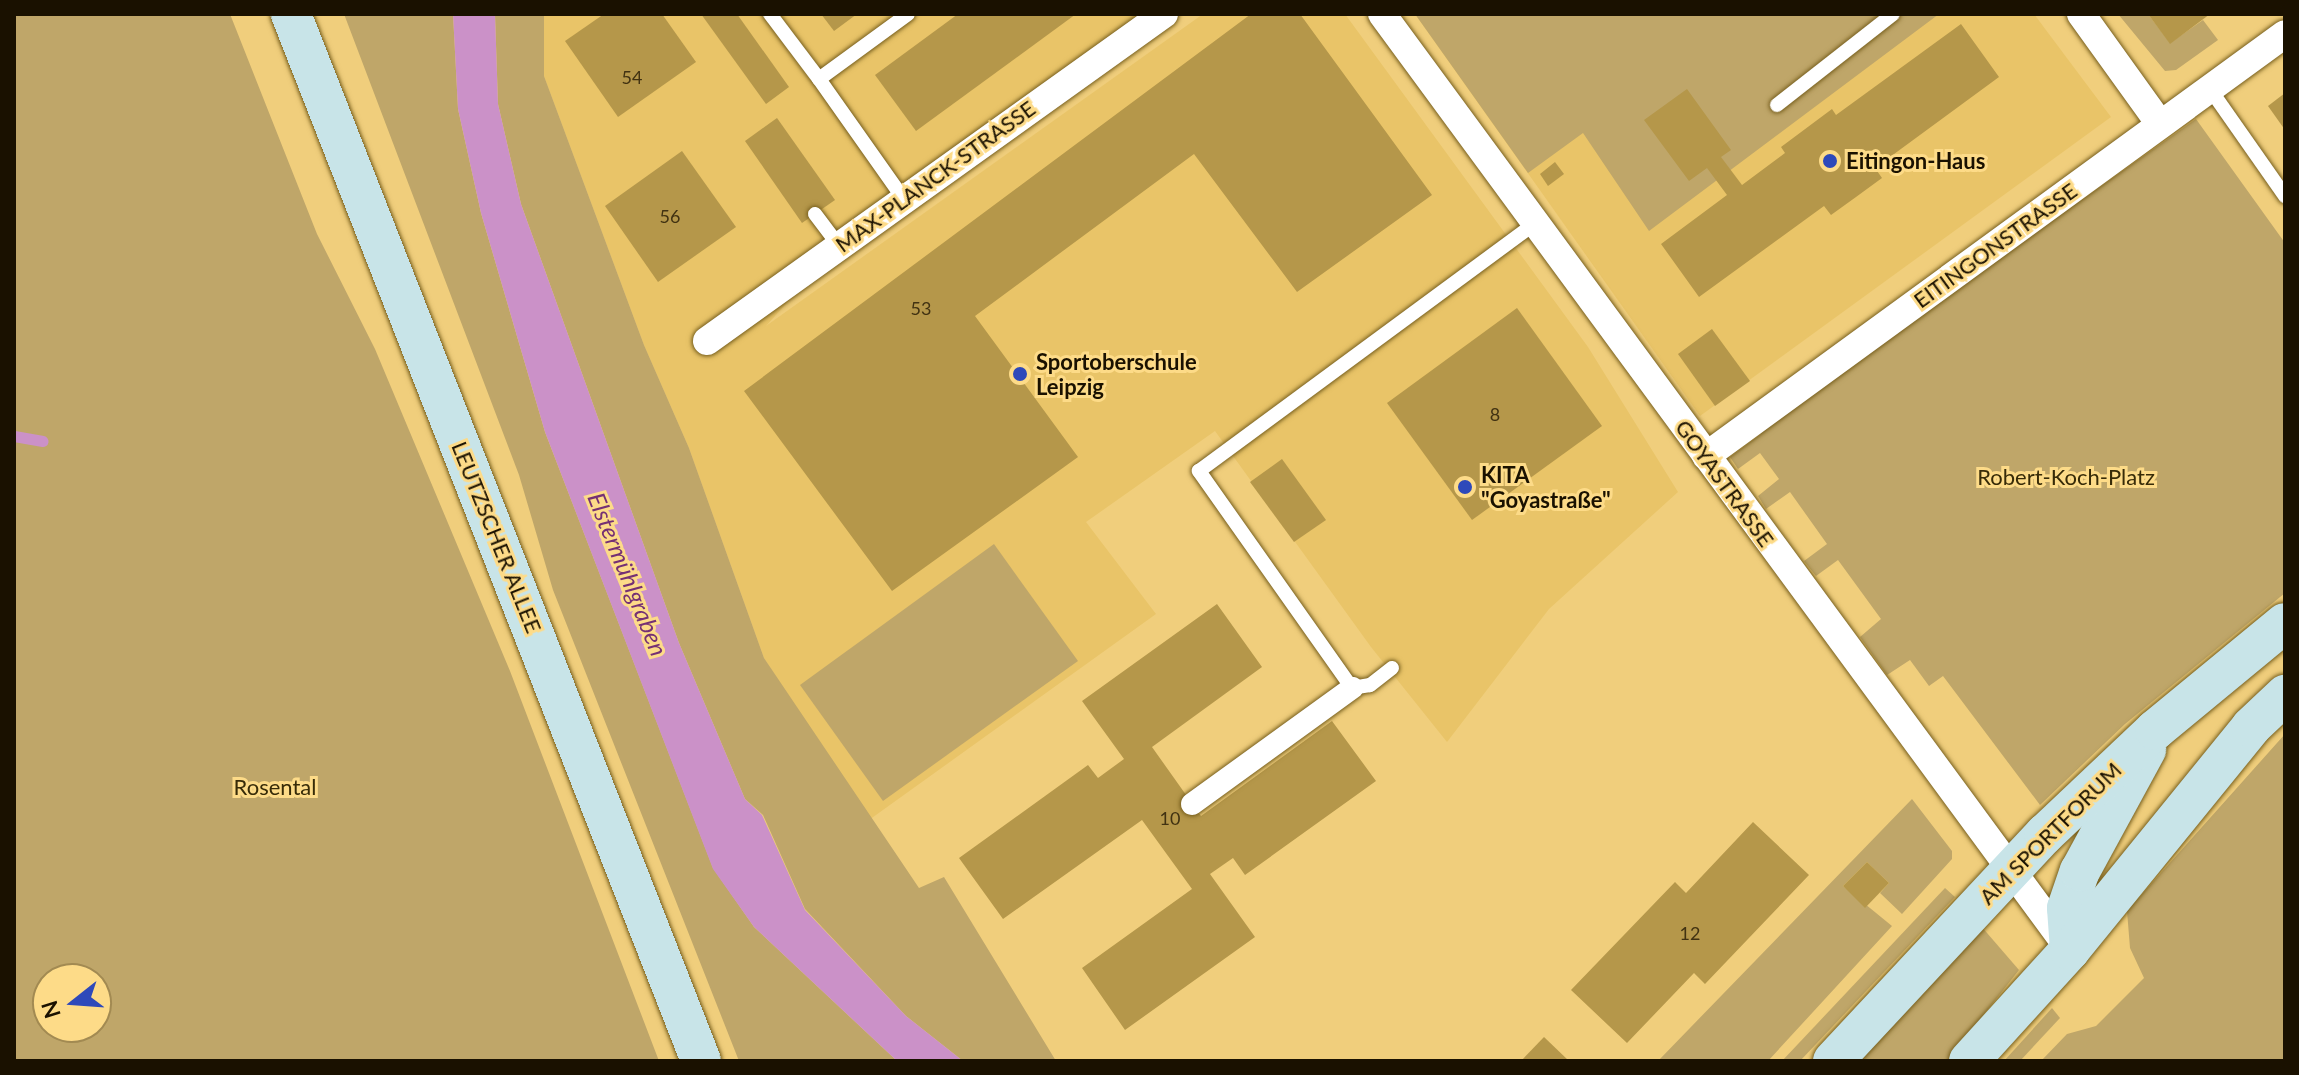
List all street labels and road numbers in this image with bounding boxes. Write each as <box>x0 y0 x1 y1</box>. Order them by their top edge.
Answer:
street label: MAX-PLANCK-STRASSE <box>830 95 1040 257</box>
street label: EITINGONSTRASSE <box>1908 177 2082 313</box>
street label: GOYASTRASSE <box>1670 415 1780 551</box>
street label: LEUTZSCHER ALLEE <box>446 437 548 637</box>
street label: AM SPORTFORUM <box>1973 756 2127 910</box>

